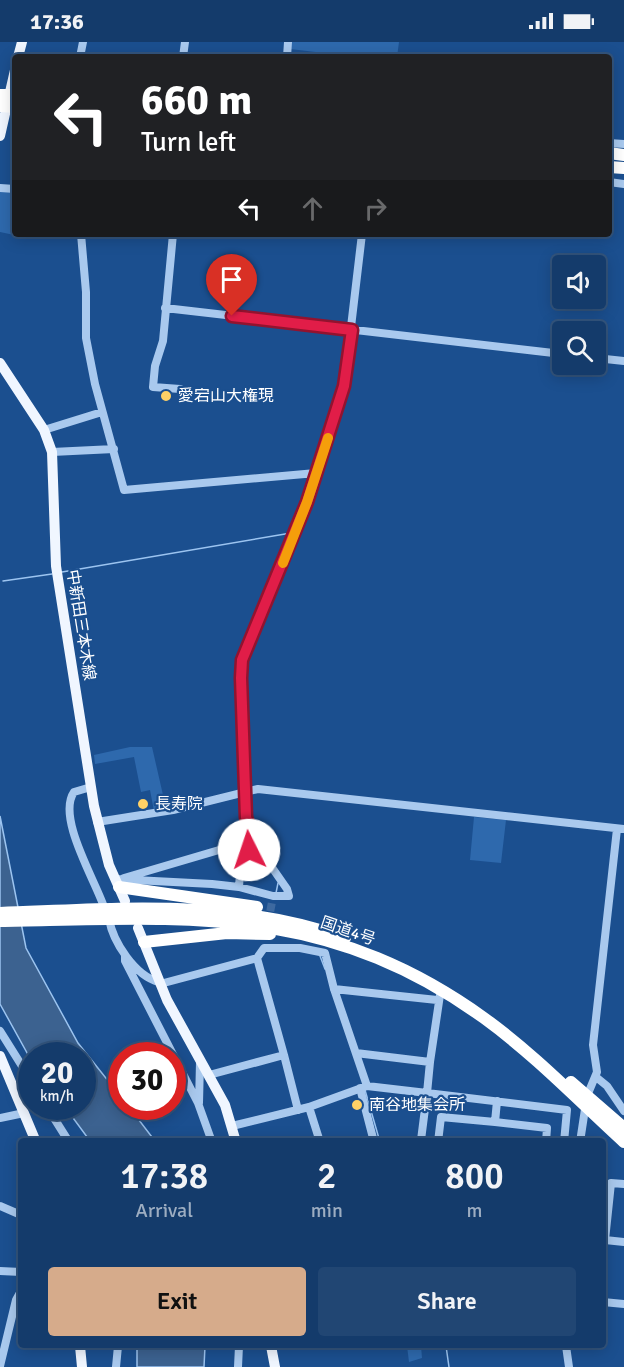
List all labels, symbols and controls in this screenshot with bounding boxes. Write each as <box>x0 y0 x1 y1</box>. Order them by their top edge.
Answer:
text: 17:36 <box>30 8 84 35</box>
text: 660 m <box>141 75 252 126</box>
icon: left <box>42 78 120 156</box>
text: Turn left <box>141 126 236 159</box>
icon: left <box>233 192 266 225</box>
icon: ahead <box>296 192 329 225</box>
icon: right <box>359 192 392 225</box>
pin <box>206 254 257 316</box>
map controls <box>552 255 606 375</box>
button: sound <box>552 255 606 309</box>
icon: arrive <box>215 263 248 296</box>
button: search <box>552 321 606 375</box>
place label: 愛宕山大権現 <box>178 386 274 406</box>
marker: 愛宕山大権現 <box>159 389 173 403</box>
street label: 中新田三本木線 <box>62 568 100 682</box>
place label: 長寿院 <box>155 794 203 814</box>
marker: 長寿院 <box>136 797 150 811</box>
position arrow <box>217 818 281 882</box>
street label: 国道4号 <box>318 912 378 950</box>
speed limit sign: 30 <box>108 1042 186 1120</box>
text: 20 <box>41 1055 73 1092</box>
text: km/h <box>40 1087 74 1105</box>
place label: 南谷地集会所 <box>369 1095 465 1115</box>
marker: 南谷地集会所 <box>350 1098 364 1112</box>
text: 17:38 <box>120 1154 208 1199</box>
text: 2 <box>317 1154 337 1199</box>
text: 800 <box>445 1154 504 1199</box>
text: Arrival <box>136 1198 193 1223</box>
text: min <box>311 1198 343 1223</box>
text: m <box>466 1198 482 1223</box>
button: Exit <box>48 1267 306 1336</box>
button: Share <box>318 1267 576 1336</box>

